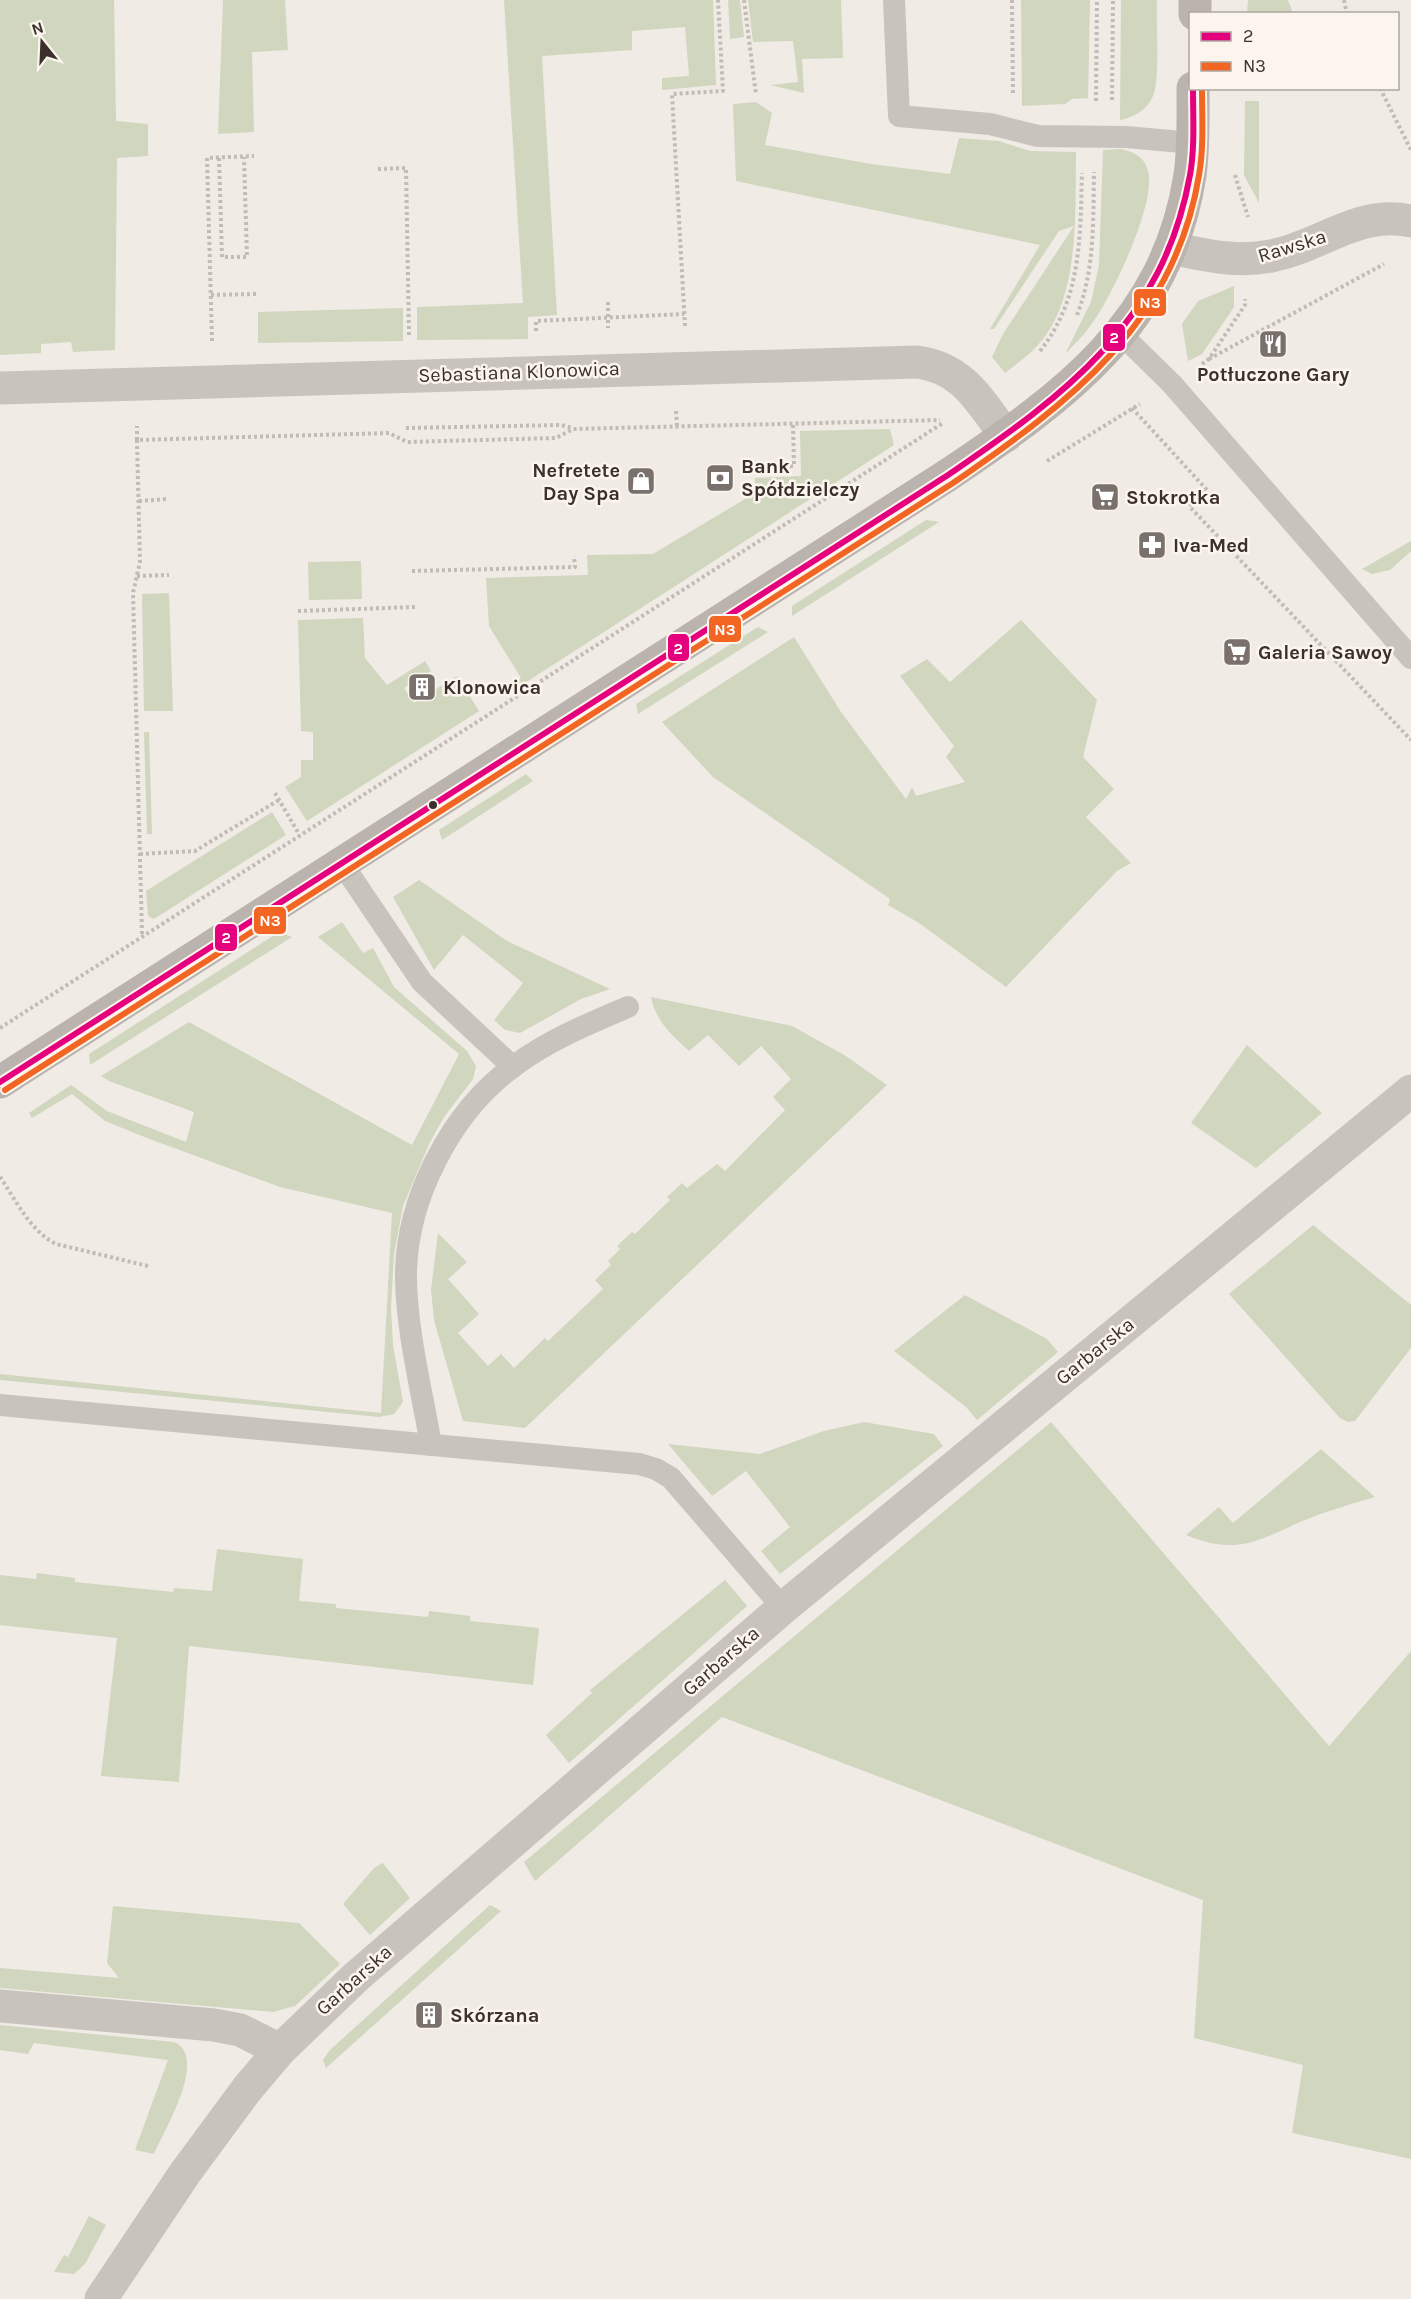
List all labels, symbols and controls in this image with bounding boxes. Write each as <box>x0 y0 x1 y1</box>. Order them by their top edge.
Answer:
north arrow <box>12 12 72 72</box>
legend <box>1189 12 1399 90</box>
text: N <box>29 17 46 39</box>
text: 2 <box>1243 25 1253 47</box>
text: N3 <box>1243 55 1266 77</box>
street label: Rawska <box>1255 225 1329 267</box>
line badge: N3 <box>1133 288 1167 317</box>
text: N3 <box>1139 293 1161 312</box>
line badge: 2 <box>1102 323 1126 352</box>
text: 2 <box>1109 328 1119 347</box>
restaurant icon: Potłuczone Gary <box>1257 328 1289 360</box>
street label: Sebastiana Klonowica <box>418 357 620 387</box>
place label: Potłuczone Gary <box>1197 363 1349 386</box>
place label: Bank Spółdzielczy <box>741 455 859 501</box>
place label: Nefretete Day Spa <box>532 459 620 505</box>
bank icon: Bank Spółdzielczy <box>704 462 736 494</box>
shop icon: Nefretete Day Spa <box>625 465 657 497</box>
supermarket icon: Stokrotka <box>1089 481 1121 513</box>
place label: Stokrotka <box>1126 486 1220 509</box>
pharmacy icon: Iva-Med <box>1136 529 1168 561</box>
place label: Iva-Med <box>1173 534 1249 557</box>
line badge: N3 <box>708 615 742 643</box>
text: N3 <box>714 620 736 639</box>
line badge: 2 <box>667 633 690 662</box>
supermarket icon: Galeria Sawoy <box>1221 636 1253 668</box>
text: 2 <box>673 639 683 658</box>
place label: Galeria Sawoy <box>1258 641 1392 664</box>
building icon: Klonowica <box>406 671 438 703</box>
place label: Klonowica <box>443 676 541 699</box>
unlabelled marker <box>427 799 439 811</box>
line badge: N3 <box>253 906 287 935</box>
text: N3 <box>259 911 281 930</box>
line badge: 2 <box>214 923 238 952</box>
text: 2 <box>221 928 231 947</box>
street label: Garbarska <box>1051 1312 1139 1390</box>
street label: Garbarska <box>678 1621 764 1701</box>
street label: Garbarska <box>311 1940 397 2020</box>
building icon: Skórzana <box>413 1999 445 2031</box>
place label: Skórzana <box>450 2004 540 2027</box>

